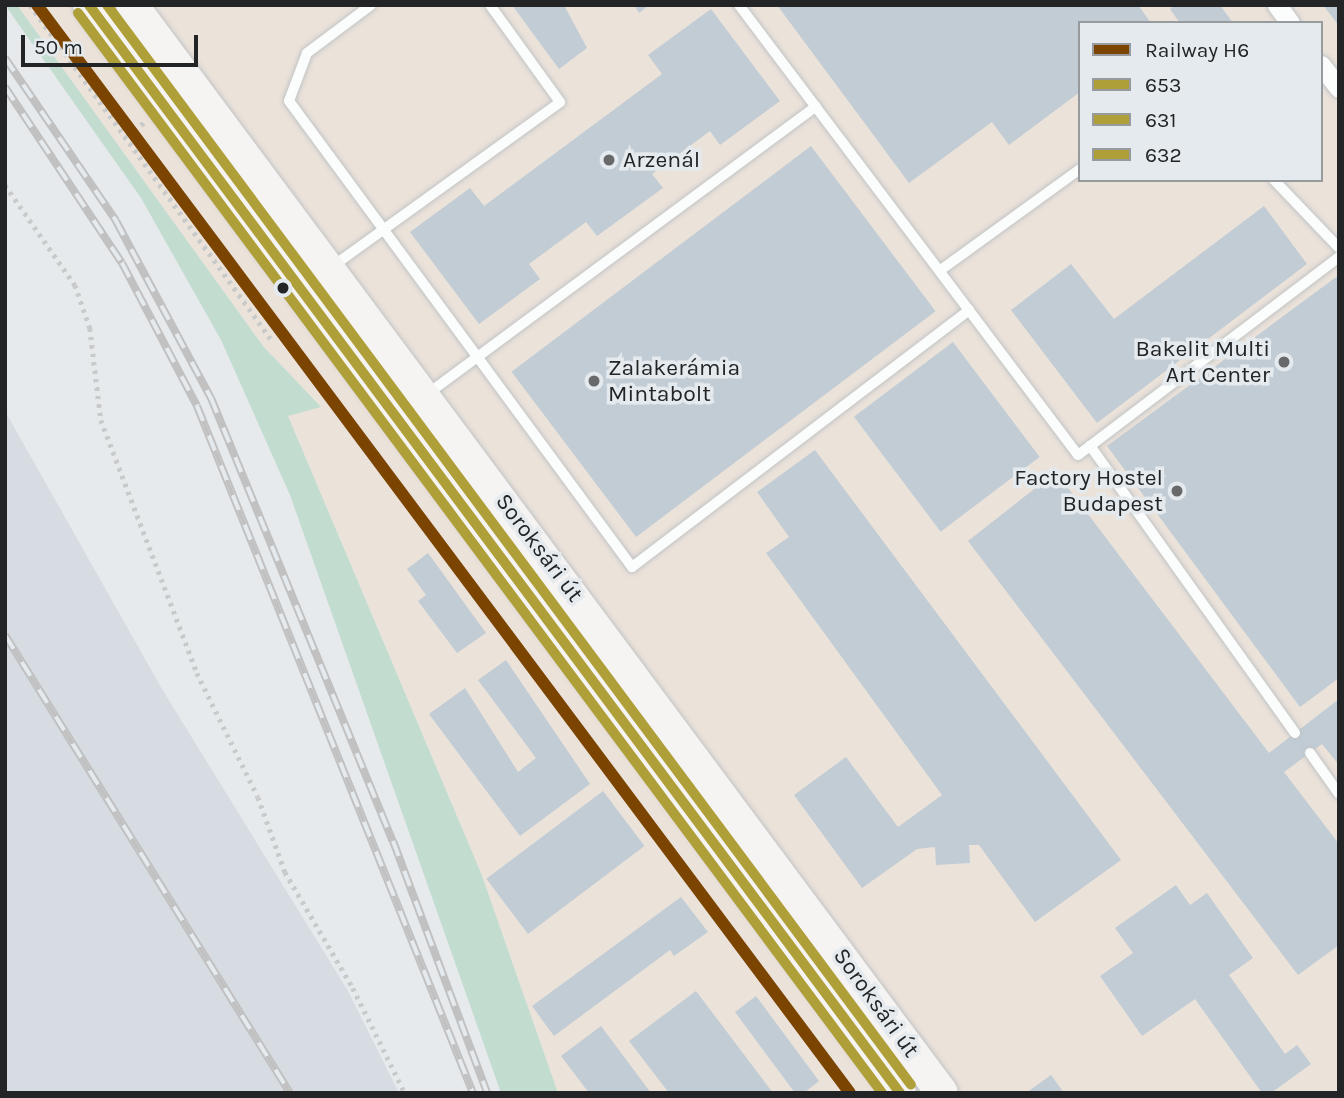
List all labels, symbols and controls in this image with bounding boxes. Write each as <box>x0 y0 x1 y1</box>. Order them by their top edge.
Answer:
scale bar <box>24 21 201 65</box>
legend <box>1078 21 1323 182</box>
text: 50 m <box>34 35 83 59</box>
text: Railway H6 <box>1145 38 1249 62</box>
text: 653 <box>1145 73 1181 97</box>
text: 631 <box>1145 108 1176 132</box>
text: 632 <box>1145 143 1182 167</box>
place label: Arzenál <box>623 146 700 174</box>
marker: Arzenál <box>601 152 617 168</box>
unlabelled marker <box>276 281 290 295</box>
place label: Bakelit Multi Art Center <box>1136 335 1270 389</box>
place label: Zalakerámia Mintabolt <box>608 354 740 408</box>
marker: Bakelit Multi Art Center <box>1276 354 1292 370</box>
marker: Zalakerámia Mintabolt <box>586 373 602 389</box>
place label: Factory Hostel Budapest <box>1014 464 1163 518</box>
marker: Factory Hostel Budapest <box>1169 483 1185 499</box>
street label: Soroksári út <box>489 488 589 608</box>
street label: Soroksári út <box>827 943 925 1063</box>

